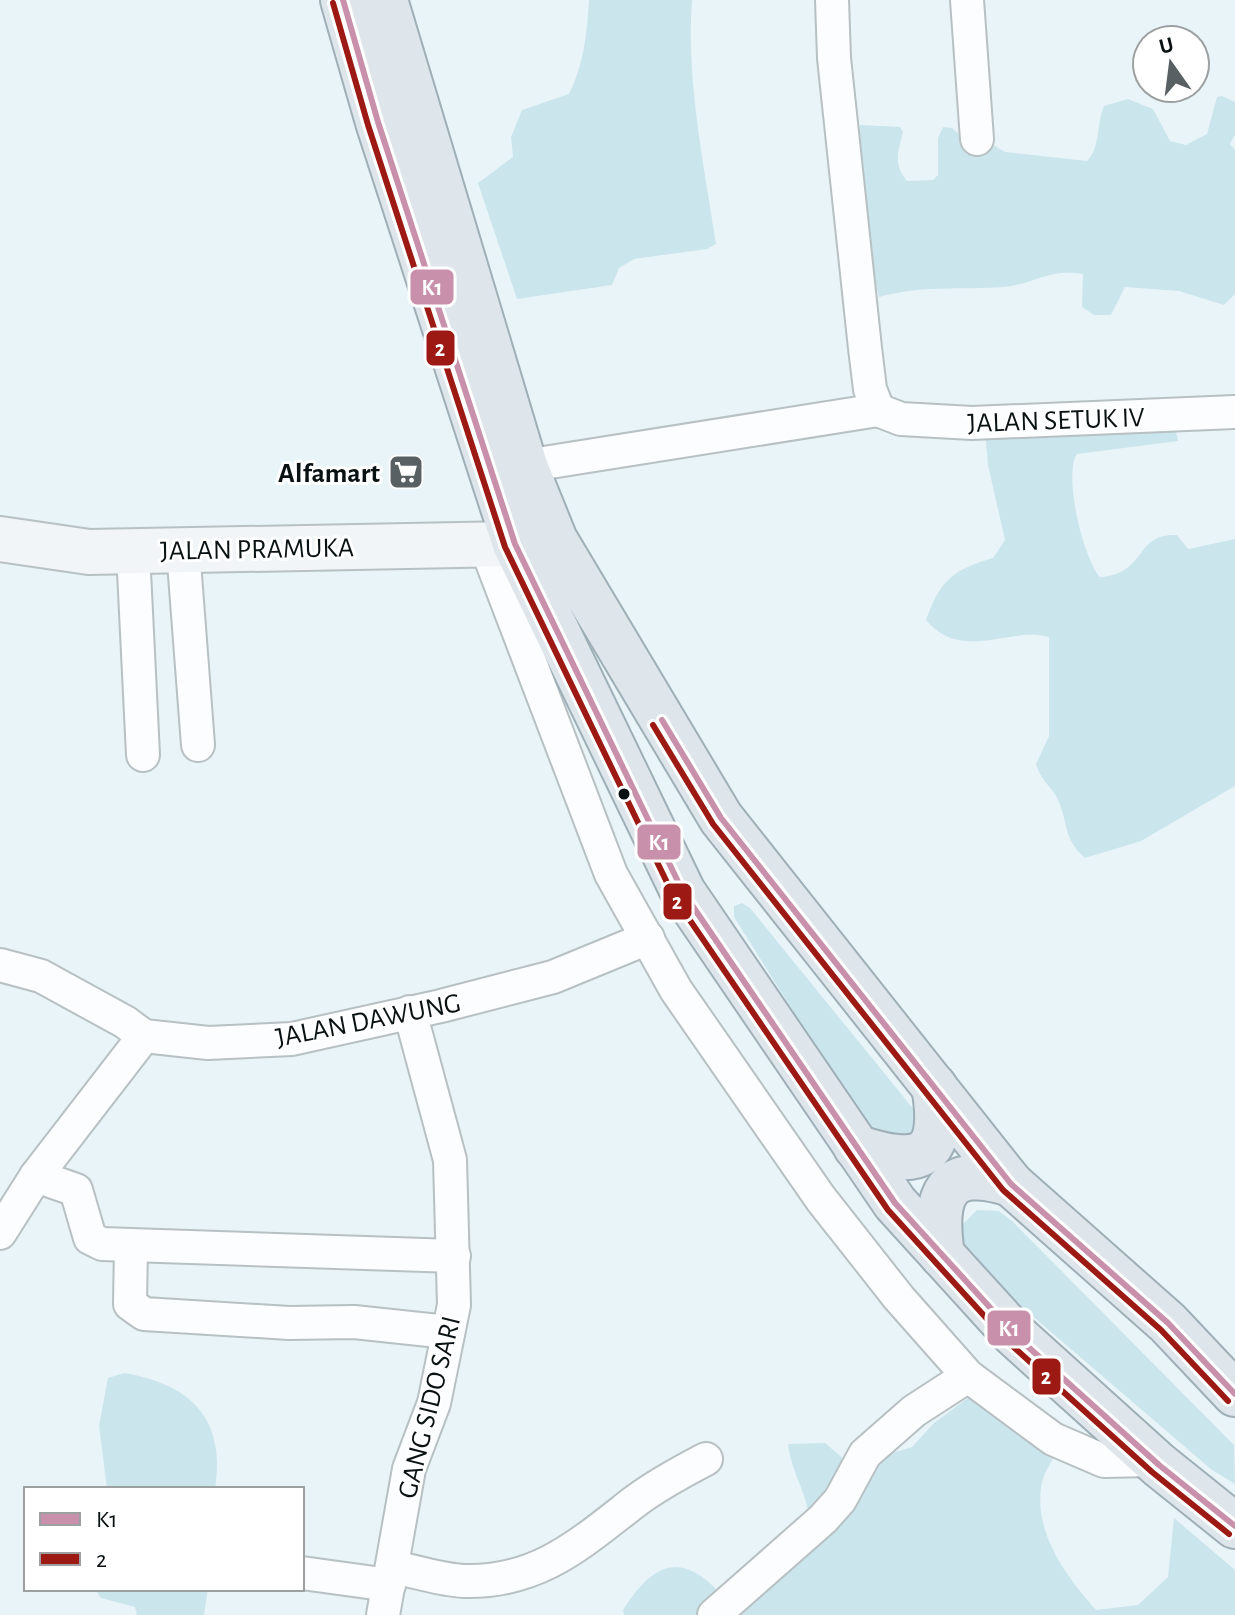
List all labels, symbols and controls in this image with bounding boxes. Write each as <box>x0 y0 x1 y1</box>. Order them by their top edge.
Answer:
north arrow <box>1131 24 1211 104</box>
text: U <box>1157 33 1176 58</box>
line badge: K1 <box>409 268 455 306</box>
text: K1 <box>422 277 442 299</box>
line badge: 2 <box>425 329 456 367</box>
text: 2 <box>435 338 445 360</box>
street label: JALAN SETUK IV <box>967 404 1145 438</box>
supermarket icon: Alfamart <box>387 453 425 491</box>
place label: Alfamart <box>278 460 381 488</box>
street label: JALAN PRAMUKA <box>160 534 354 566</box>
unlabelled marker <box>616 786 632 802</box>
line badge: K1 <box>636 823 682 861</box>
text: K1 <box>649 832 669 854</box>
line badge: 2 <box>662 882 693 921</box>
text: 2 <box>672 891 682 913</box>
street label: JALAN DAWUNG <box>274 989 463 1053</box>
line badge: K1 <box>986 1309 1032 1347</box>
street label: GANG SIDO SARI <box>394 1314 466 1501</box>
text: K1 <box>999 1318 1019 1340</box>
line badge: 2 <box>1031 1357 1062 1396</box>
text: 2 <box>1041 1366 1051 1388</box>
legend <box>24 1487 304 1591</box>
text: K1 <box>96 1508 117 1532</box>
text: 2 <box>96 1548 107 1572</box>

